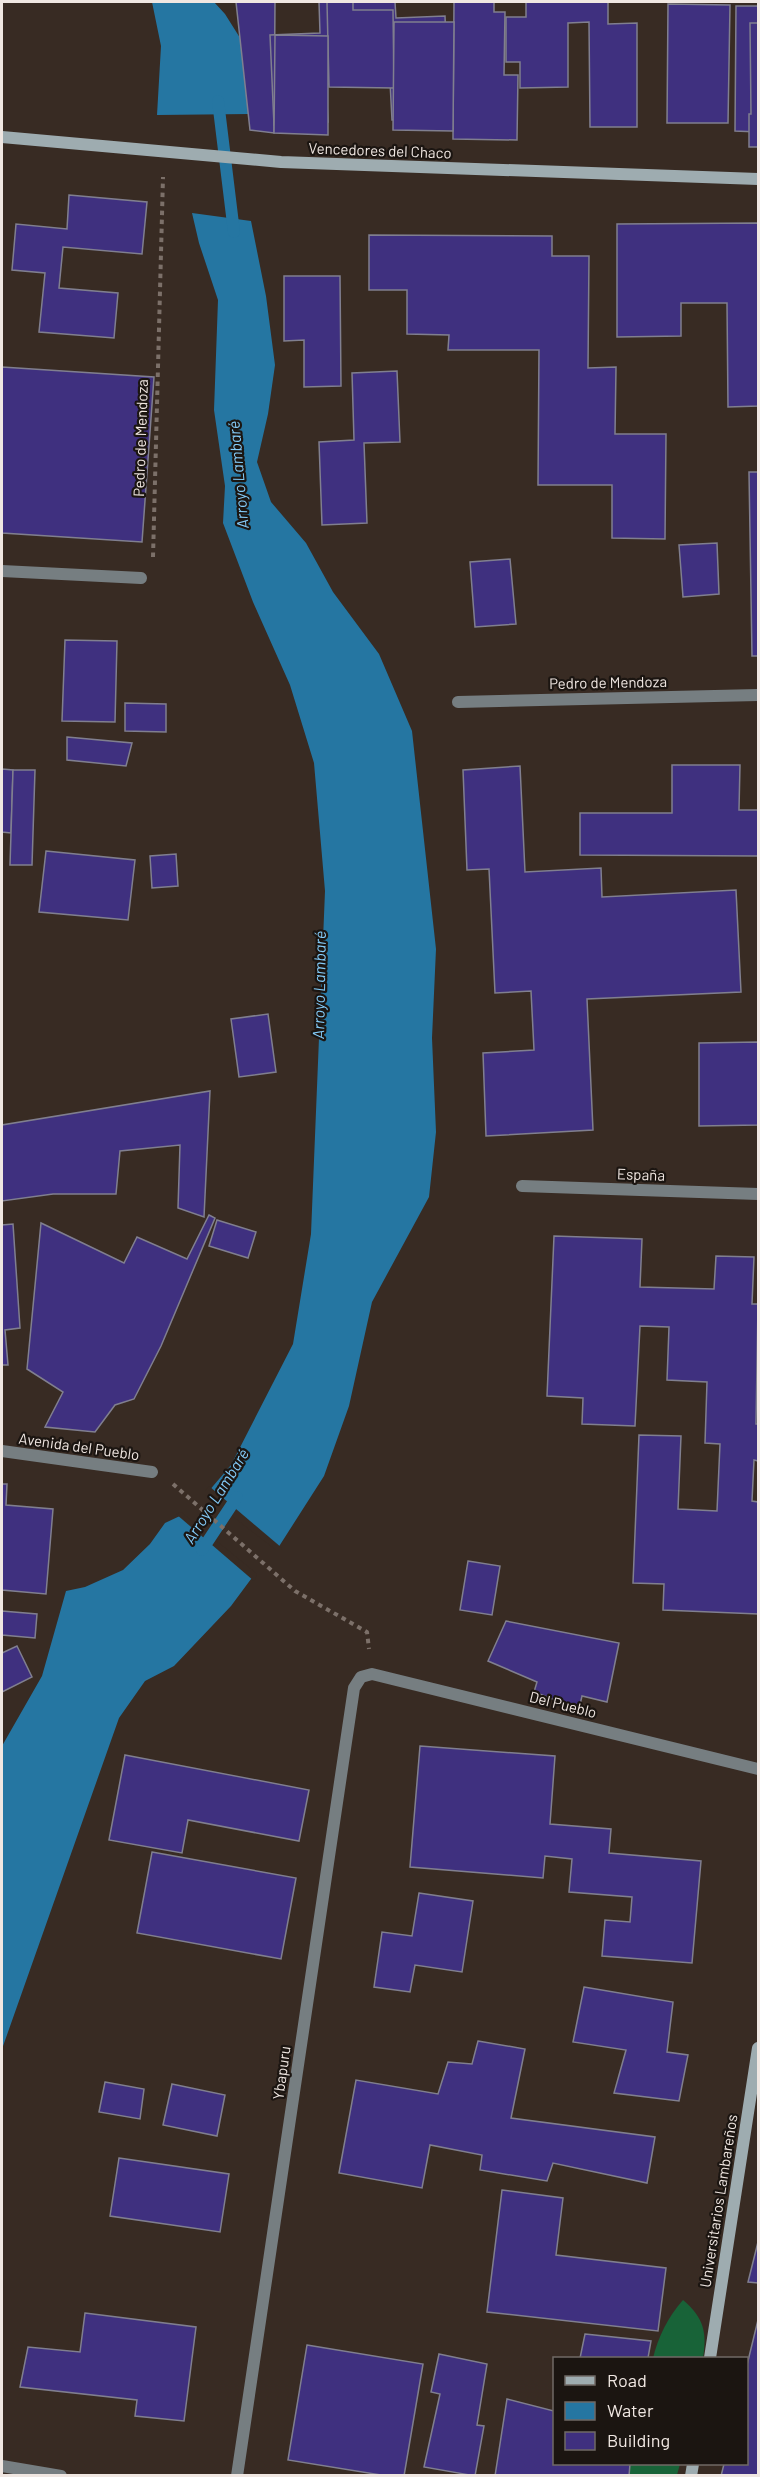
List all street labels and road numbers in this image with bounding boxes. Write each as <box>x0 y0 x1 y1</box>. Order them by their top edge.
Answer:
street label: Vencedores del Chaco <box>308 139 452 161</box>
street label: Pedro de Mendoza <box>129 379 151 497</box>
street label: Pedro de Mendoza <box>549 672 667 692</box>
street label: España <box>617 1164 665 1184</box>
street label: Avenida del Pueblo <box>18 1429 141 1463</box>
street label: Del Pueblo <box>528 1687 599 1721</box>
street label: Ybapuru <box>268 2045 294 2101</box>
street label: Universitarios Lambareños <box>695 2113 741 2289</box>

